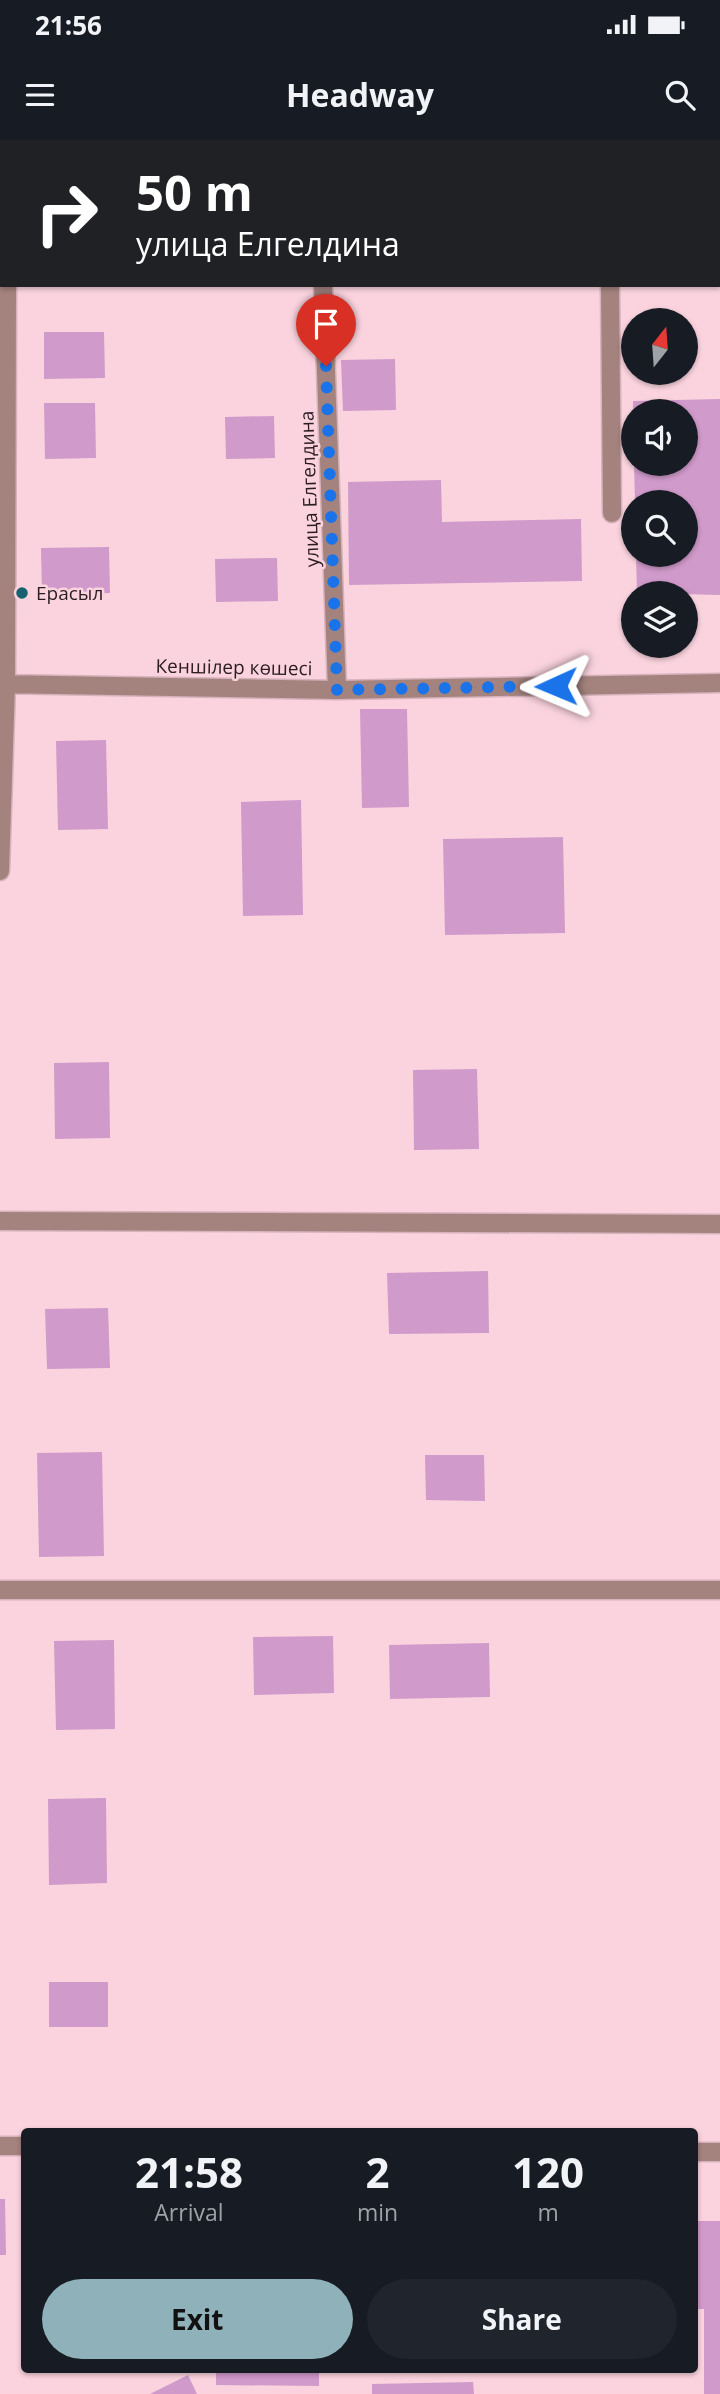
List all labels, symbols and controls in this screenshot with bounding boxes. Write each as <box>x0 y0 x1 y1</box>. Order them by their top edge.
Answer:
text: 21:56 <box>35 7 102 43</box>
text: Headway <box>286 73 434 116</box>
icon: menu <box>21 76 59 114</box>
icon: search <box>661 76 699 114</box>
text: 50 m <box>136 159 253 225</box>
icon: right <box>21 168 112 259</box>
text: улица Елгелдина <box>136 222 400 265</box>
pin <box>296 294 356 366</box>
icon: arrive <box>307 305 345 343</box>
north arrow <box>621 308 698 385</box>
map controls <box>621 308 698 658</box>
button: sound <box>621 399 698 476</box>
street label: улица Елгелдина <box>293 410 325 568</box>
button: search <box>621 490 698 567</box>
place label: Ерасыл <box>36 580 103 606</box>
button: layers <box>621 581 698 658</box>
marker: Ерасыл <box>14 585 30 601</box>
position arrow <box>519 649 593 723</box>
street label: Кеншілер көшесі <box>155 653 313 681</box>
text: 21:58 <box>135 2143 243 2200</box>
text: 2 <box>365 2143 390 2200</box>
text: 120 <box>512 2143 584 2200</box>
text: Arrival <box>154 2196 224 2228</box>
text: min <box>357 2196 398 2228</box>
text: m <box>537 2196 559 2228</box>
button: Exit <box>42 2279 353 2359</box>
button: Share <box>367 2279 677 2359</box>

